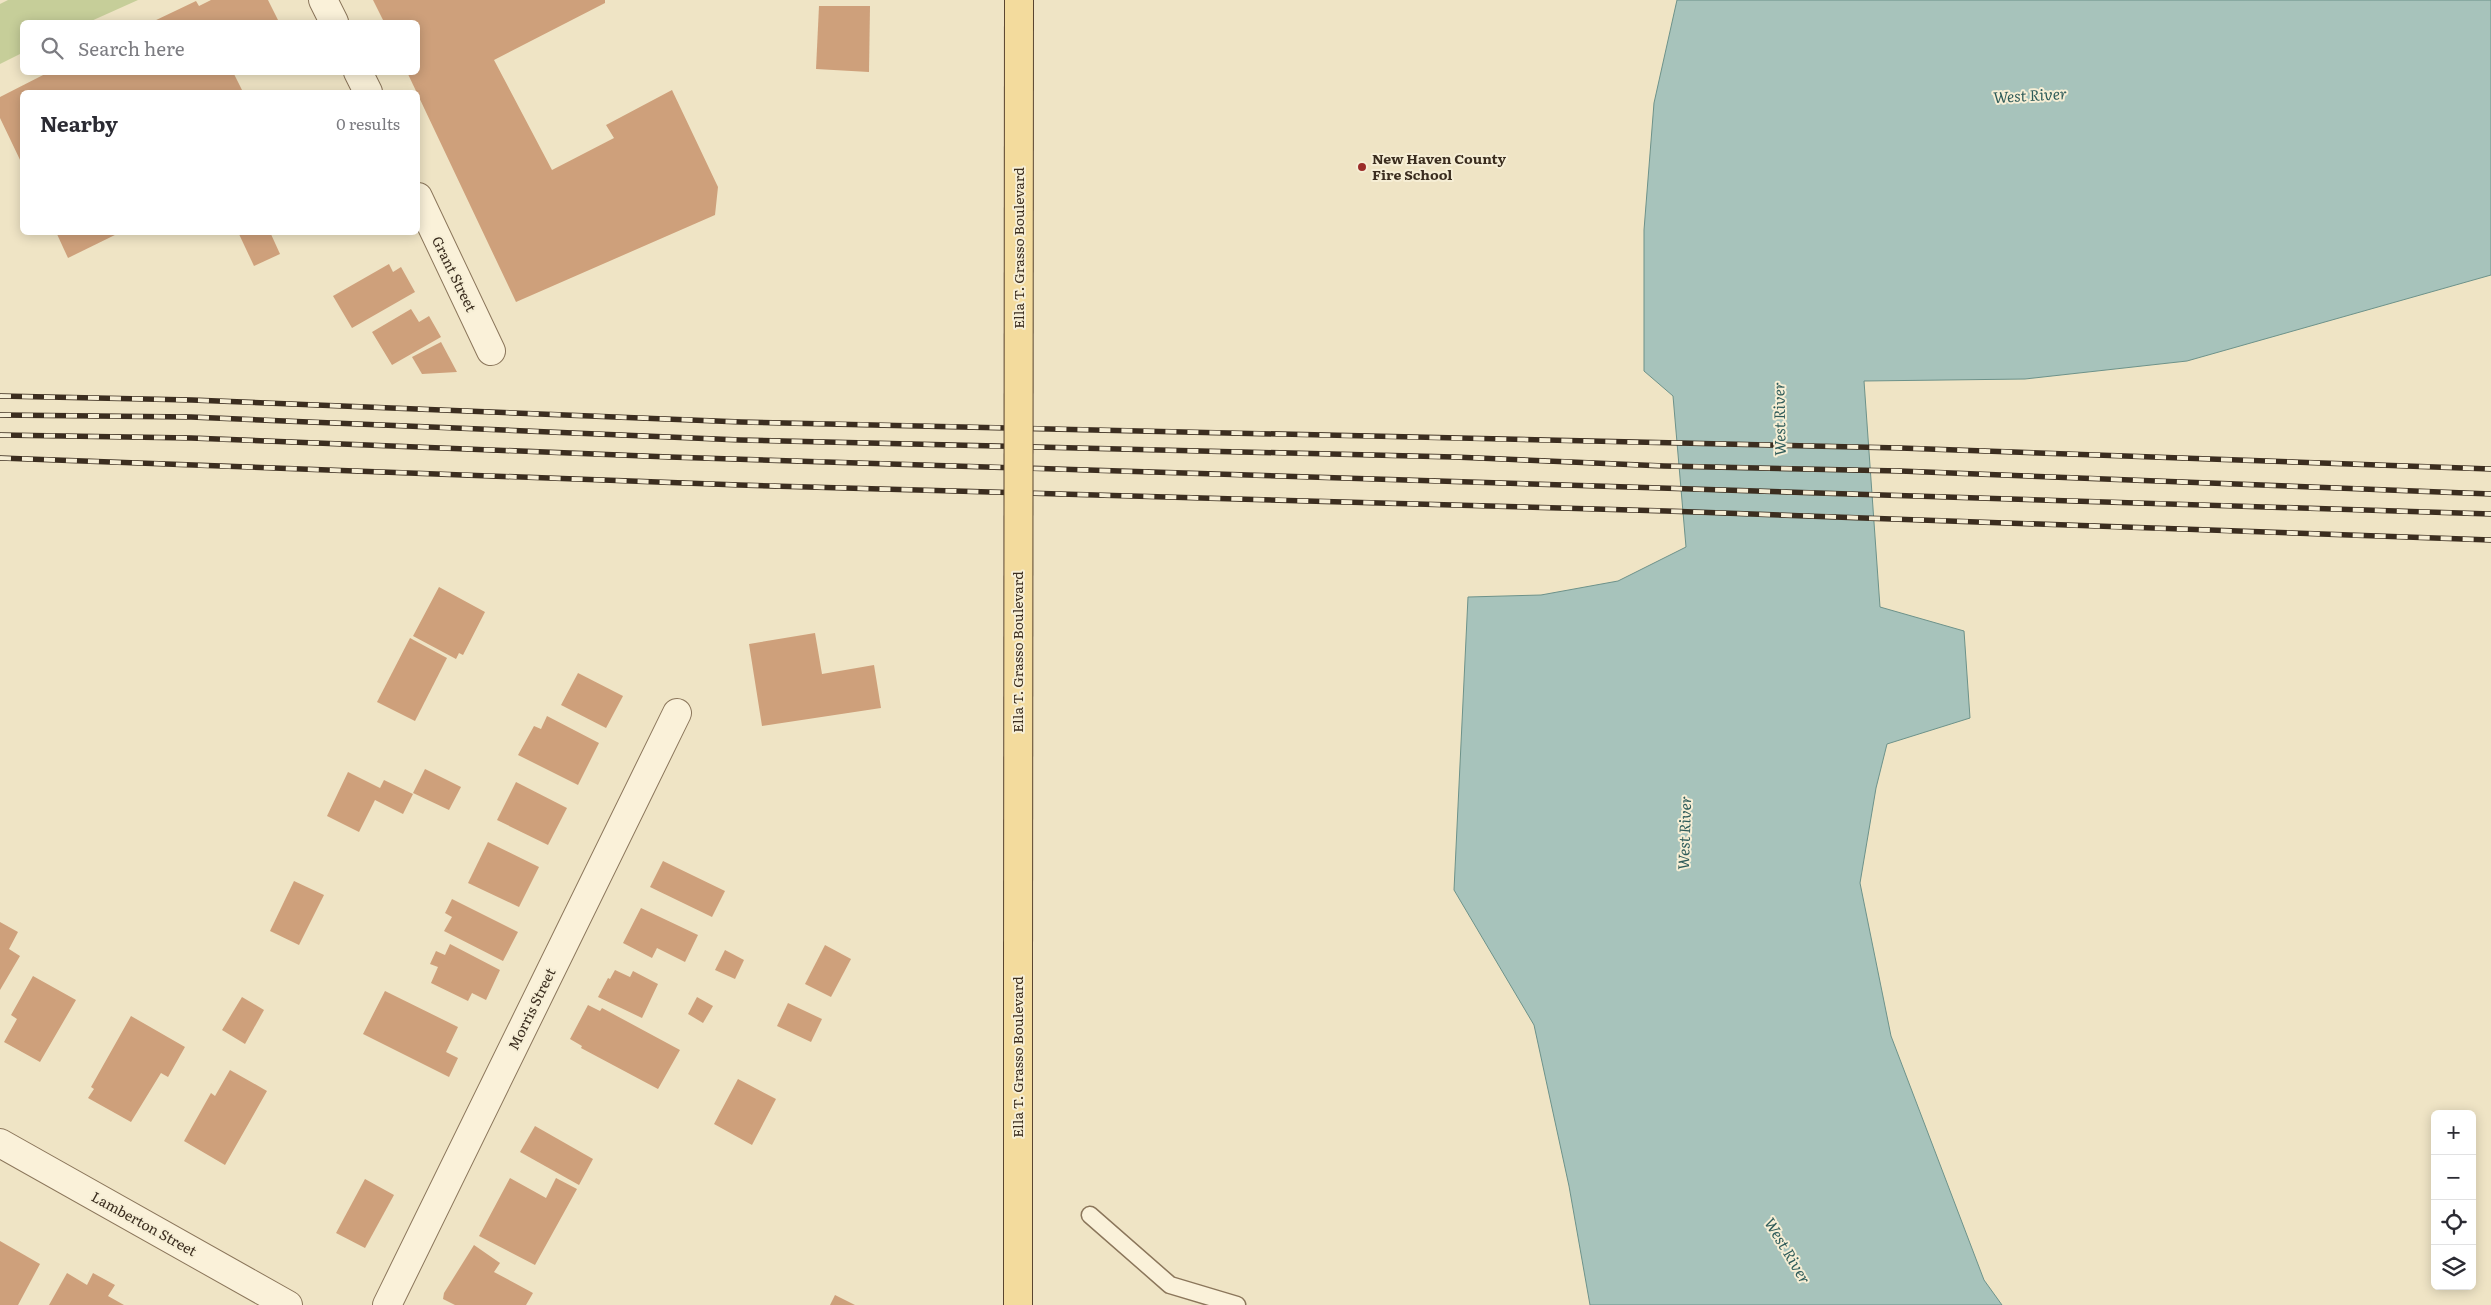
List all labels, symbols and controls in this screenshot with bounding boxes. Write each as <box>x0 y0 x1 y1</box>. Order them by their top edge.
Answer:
search box <box>20 20 420 75</box>
icon: search <box>38 34 66 62</box>
text: Search here <box>78 34 185 62</box>
water label: West River <box>1992 81 2067 108</box>
text: Nearby <box>40 107 118 138</box>
text: 0 results <box>336 111 400 135</box>
place label: New Haven County Fire School <box>1372 148 1506 184</box>
marker: New Haven County Fire School <box>1356 161 1368 173</box>
street label: Ella T. Grasso Boulevard <box>1008 167 1028 329</box>
street label: Grant Street <box>428 232 482 315</box>
water label: West River <box>1766 382 1791 456</box>
street label: Ella T. Grasso Boulevard <box>1007 571 1027 733</box>
water label: West River <box>1671 796 1696 870</box>
street label: Morris Street <box>503 964 560 1053</box>
street label: Ella T. Grasso Boulevard <box>1007 976 1027 1138</box>
map controls <box>2431 1110 2476 1290</box>
button: + <box>2431 1110 2476 1155</box>
button: − <box>2431 1155 2476 1200</box>
street label: Lamberton Street <box>88 1186 201 1261</box>
button: locate <box>2431 1200 2476 1245</box>
water label: West River <box>1759 1213 1817 1288</box>
button: layers <box>2431 1245 2476 1290</box>

